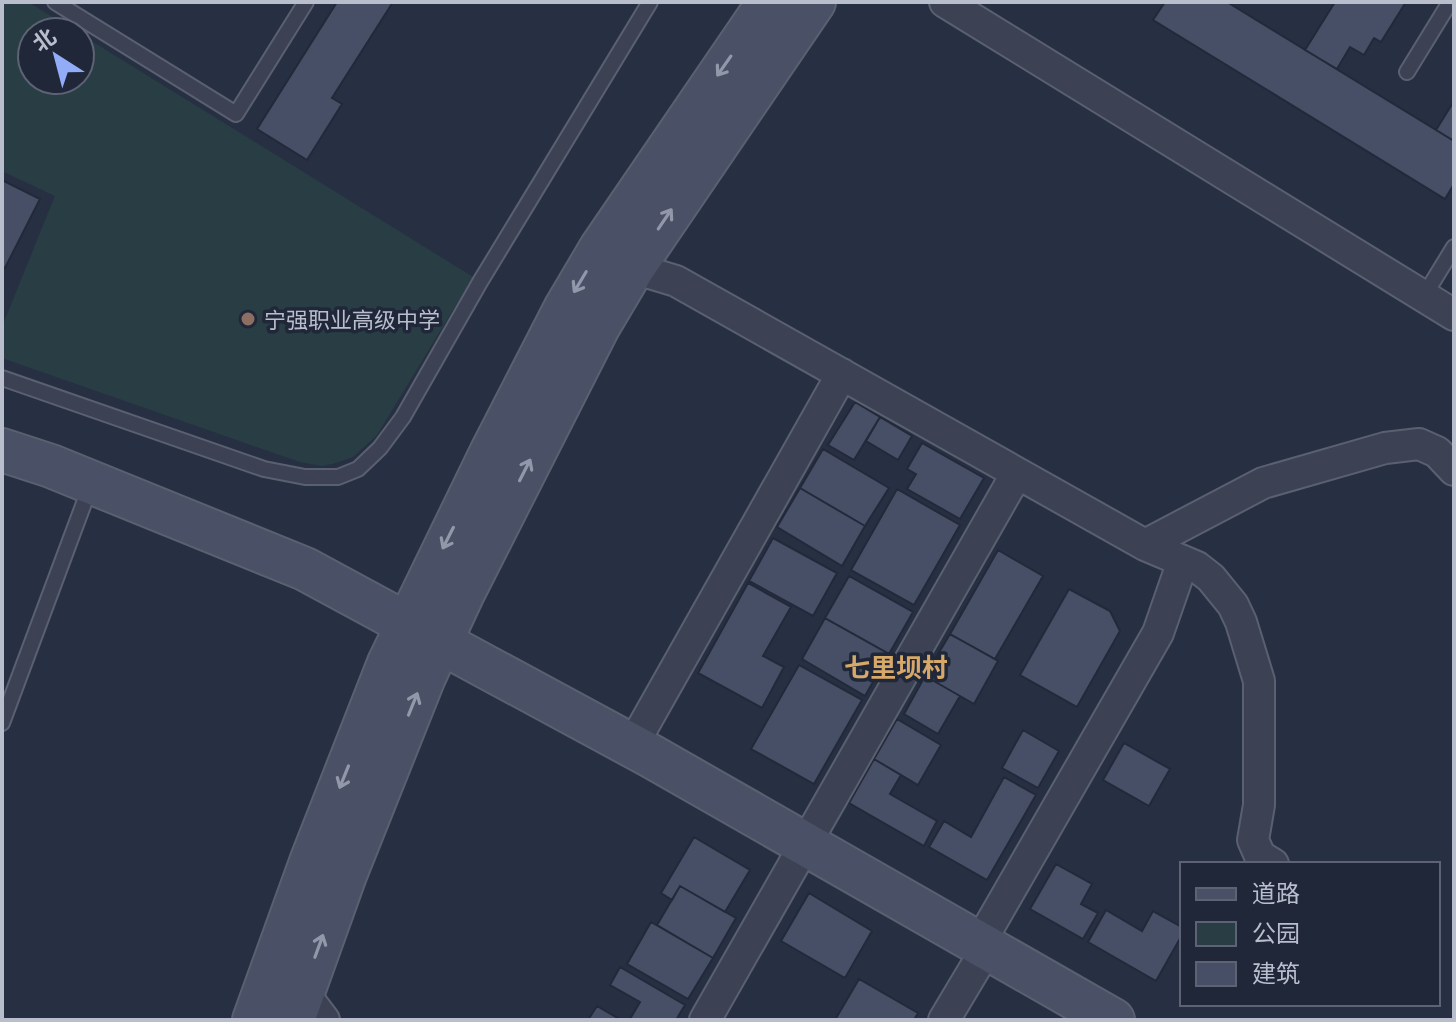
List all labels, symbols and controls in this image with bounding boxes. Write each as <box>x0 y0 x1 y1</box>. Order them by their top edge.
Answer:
north arrow <box>16 16 96 96</box>
text: 北 <box>26 20 61 58</box>
one-way arrow <box>716 54 732 76</box>
one-way arrow <box>657 208 674 230</box>
one-way arrow <box>572 270 587 294</box>
place label: 宁强职业高级中学 <box>264 304 440 334</box>
marker: 宁强职业高级中学 <box>239 310 257 328</box>
one-way arrow <box>518 458 533 482</box>
one-way arrow <box>440 526 456 550</box>
district label: 七里坝村 <box>844 649 948 685</box>
one-way arrow <box>407 692 421 717</box>
one-way arrow <box>336 764 350 788</box>
legend <box>1180 862 1440 1006</box>
text: 道路 <box>1252 876 1300 909</box>
text: 公园 <box>1252 916 1300 949</box>
one-way arrow <box>312 934 327 959</box>
text: 建筑 <box>1252 956 1300 989</box>

